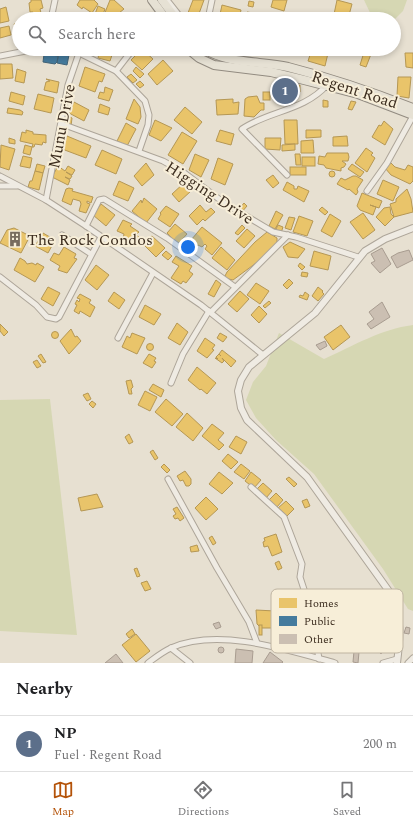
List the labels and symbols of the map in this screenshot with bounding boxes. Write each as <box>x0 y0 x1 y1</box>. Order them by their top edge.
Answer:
street label: Regent Road <box>308 65 401 115</box>
pin: 1 <box>272 76 298 106</box>
street label: Munu Drive <box>42 82 82 171</box>
street label: Higging Drive <box>160 155 258 230</box>
place label: The Rock Condos <box>27 228 153 252</box>
building icon: The Rock Condos <box>6 230 24 248</box>
your location <box>178 237 198 257</box>
legend <box>271 589 403 653</box>
text: Homes <box>304 595 338 612</box>
text: Public <box>304 613 335 630</box>
text: Other <box>304 631 333 648</box>

